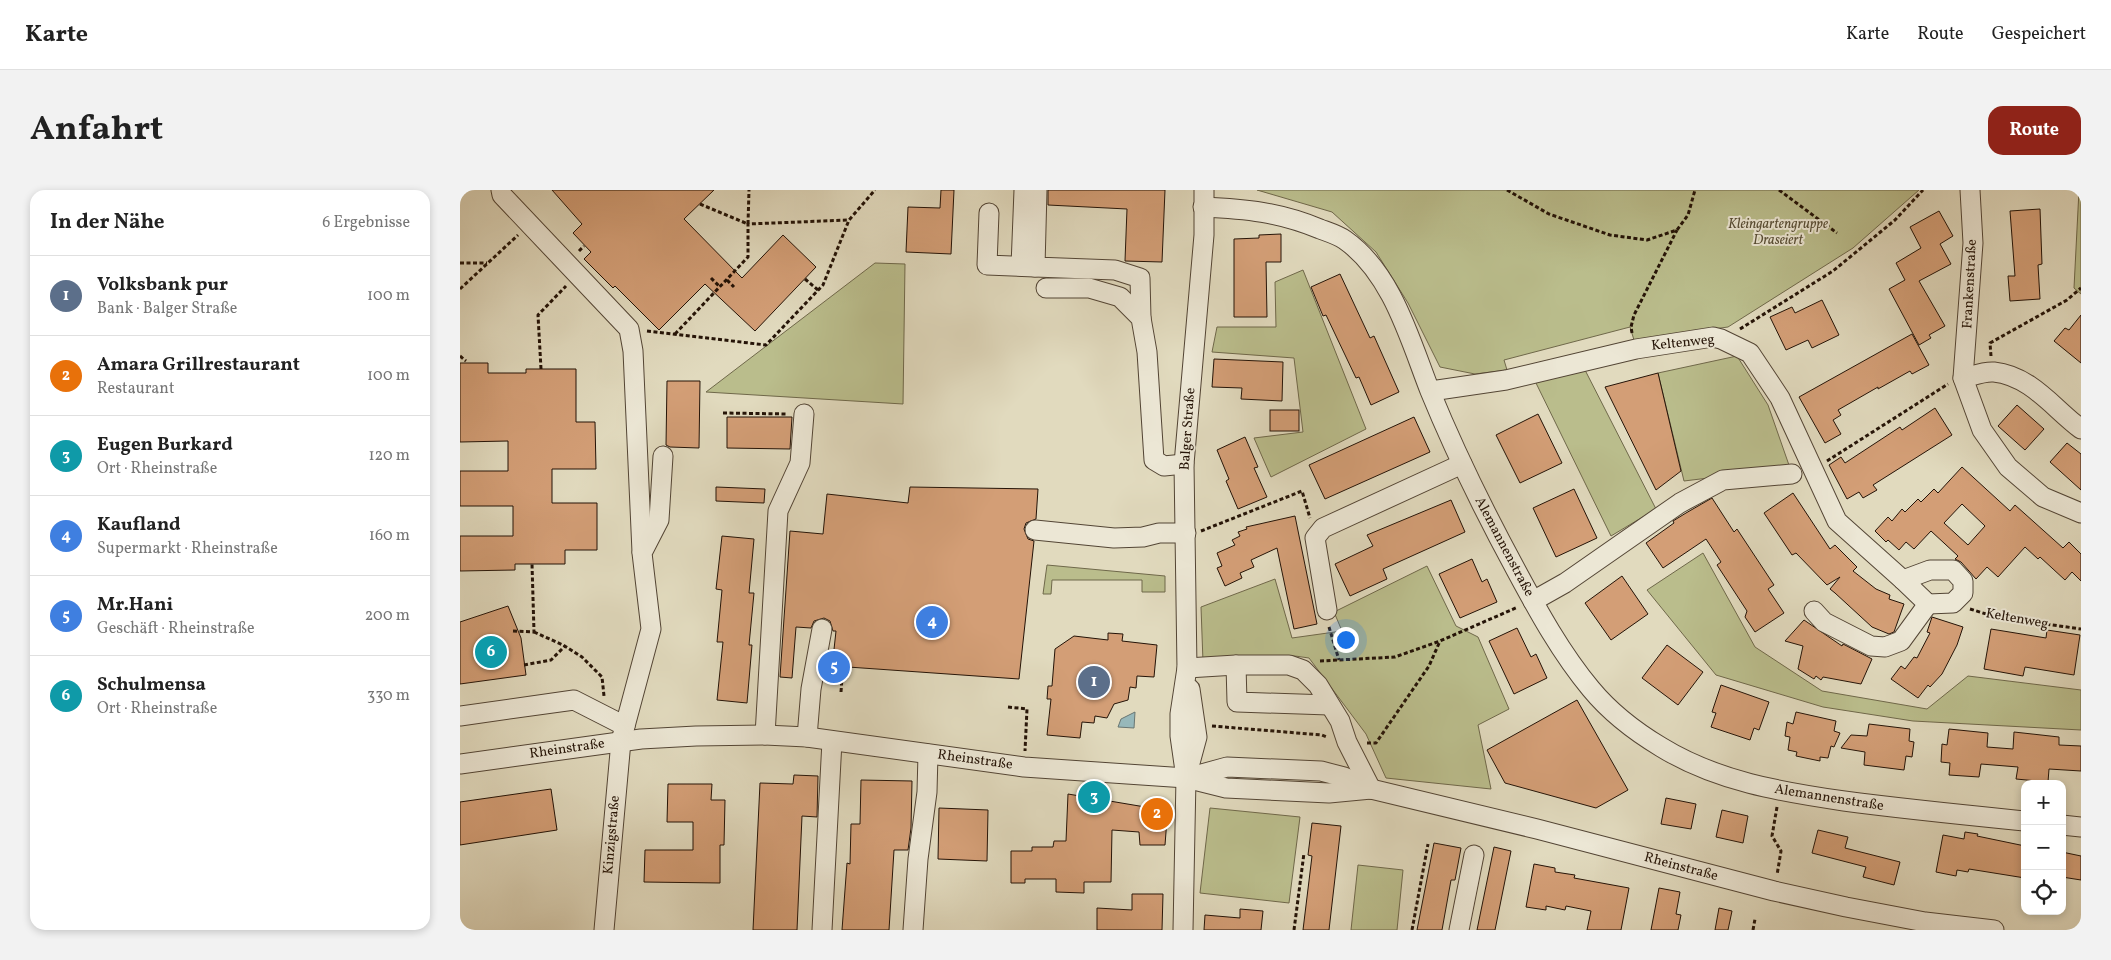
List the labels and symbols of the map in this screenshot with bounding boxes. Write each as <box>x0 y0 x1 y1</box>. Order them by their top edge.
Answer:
park label: Kleingartengruppe Draseiert <box>1728 215 1828 250</box>
street label: Frankenstraße <box>1958 238 1982 329</box>
street label: Keltenweg <box>1650 330 1716 356</box>
street label: Balger Straße <box>1176 387 1200 471</box>
street label: Alemannenstraße <box>1470 494 1538 601</box>
pin: 4 <box>916 603 948 641</box>
street label: Keltenweg <box>1984 604 2050 634</box>
your location <box>1333 627 1359 653</box>
pin: 6 <box>475 633 507 671</box>
pin: 5 <box>818 648 850 686</box>
pin: 1 <box>1078 663 1110 701</box>
street label: Rheinstraße <box>528 734 606 764</box>
street label: Rheinstraße <box>936 745 1014 775</box>
pin: 3 <box>1078 778 1110 816</box>
street label: Alemannenstraße <box>1773 780 1885 816</box>
street label: Kinzigstraße <box>599 794 625 875</box>
pin: 2 <box>1141 795 1173 833</box>
street label: Rheinstraße <box>1642 848 1720 886</box>

